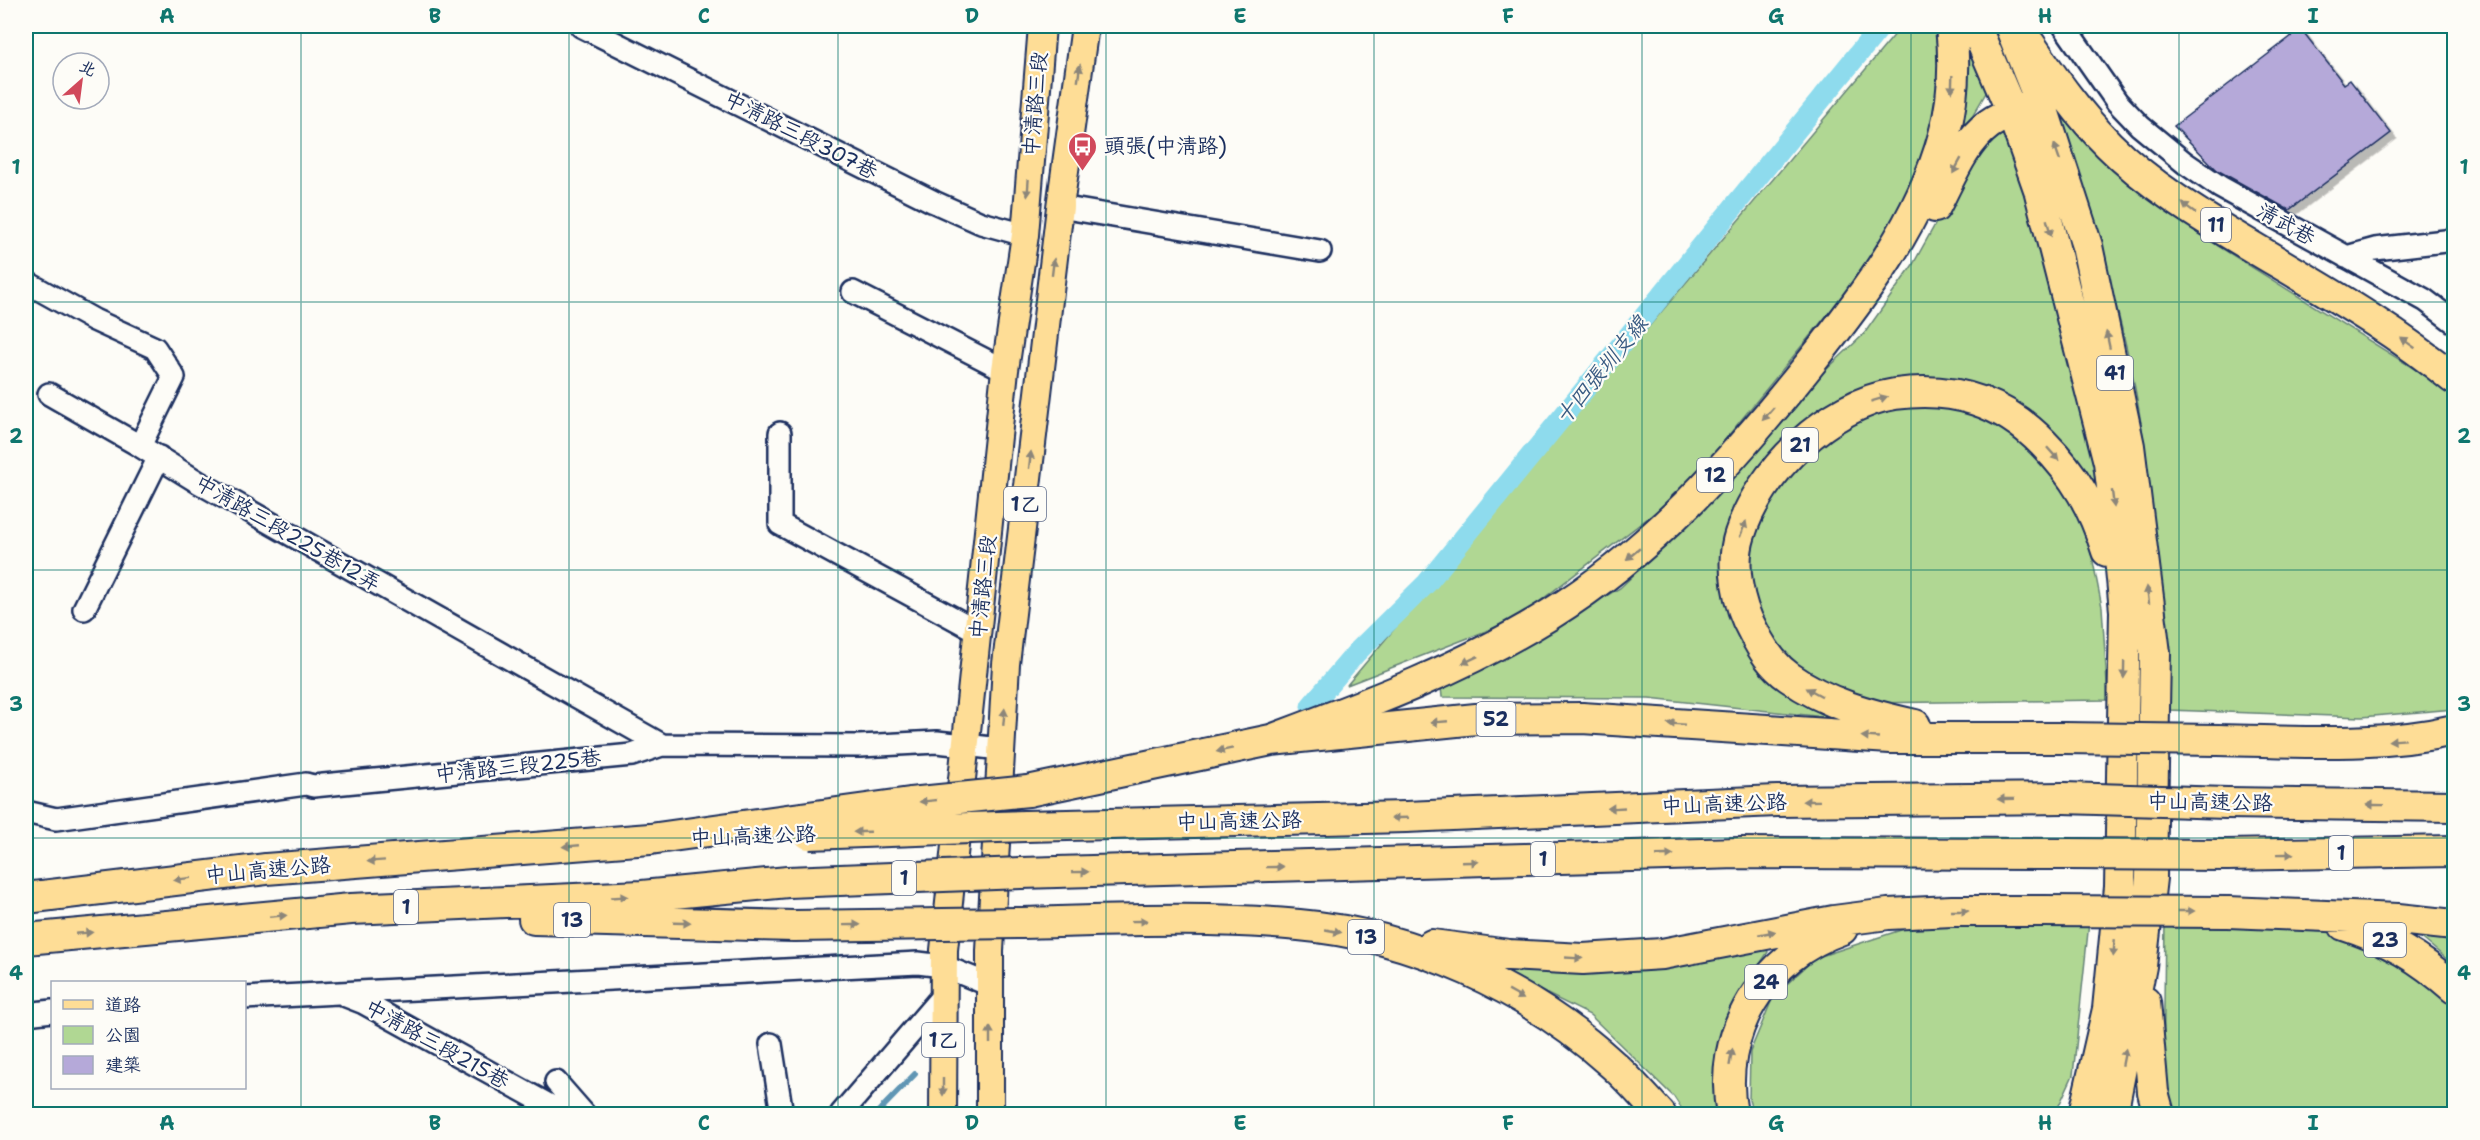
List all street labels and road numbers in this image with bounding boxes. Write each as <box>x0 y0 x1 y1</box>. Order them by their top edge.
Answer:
street label: 中清路三段 <box>1016 50 1054 158</box>
street label: 中清路三段307巷 <box>720 84 882 186</box>
street label: 清武巷 <box>2252 196 2320 252</box>
road number: 11 <box>2201 208 2231 242</box>
road number: 41 <box>2097 356 2133 390</box>
road number: 21 <box>1782 428 1818 462</box>
road number: 12 <box>1697 458 1733 492</box>
street label: 中清路三段225巷12弄 <box>190 468 386 598</box>
road number: 1乙 <box>1004 487 1046 521</box>
street label: 中清路三段 <box>964 533 1002 641</box>
road number: 52 <box>1476 702 1516 736</box>
street label: 中清路三段225巷 <box>434 743 602 789</box>
street label: 中山高速公路 <box>2147 787 2273 817</box>
street label: 中山高速公路 <box>1661 788 1787 820</box>
street label: 中山高速公路 <box>1176 806 1302 836</box>
street label: 中山高速公路 <box>690 820 816 852</box>
road number: 1 <box>2329 836 2353 870</box>
road number: 1 <box>1531 842 1555 876</box>
street label: 中山高速公路 <box>204 851 332 889</box>
road number: 1 <box>892 861 916 895</box>
road number: 1 <box>394 890 418 924</box>
road number: 13 <box>554 903 590 937</box>
road number: 13 <box>1348 920 1384 954</box>
road number: 23 <box>2364 923 2406 957</box>
road number: 24 <box>1745 965 1787 999</box>
street label: 中清路三段215巷 <box>360 993 514 1095</box>
road number: 1乙 <box>922 1023 964 1057</box>

